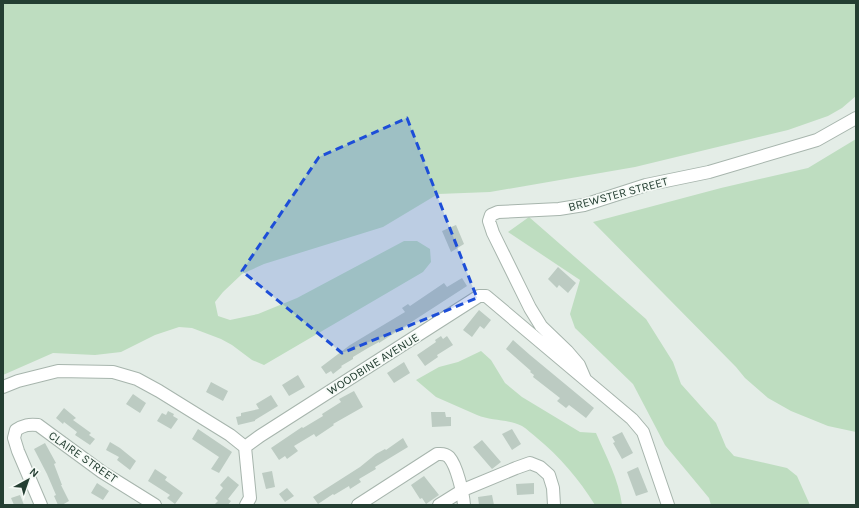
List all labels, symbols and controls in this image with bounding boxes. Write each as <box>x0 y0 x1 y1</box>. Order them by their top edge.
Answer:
street label: BREWSTER STREET <box>567 174 669 214</box>
street label: WOODBINE AVENUE <box>325 330 421 398</box>
street label: CLAIRE STREET <box>46 428 120 486</box>
north arrow <box>8 460 48 500</box>
text: N <box>27 465 41 480</box>

